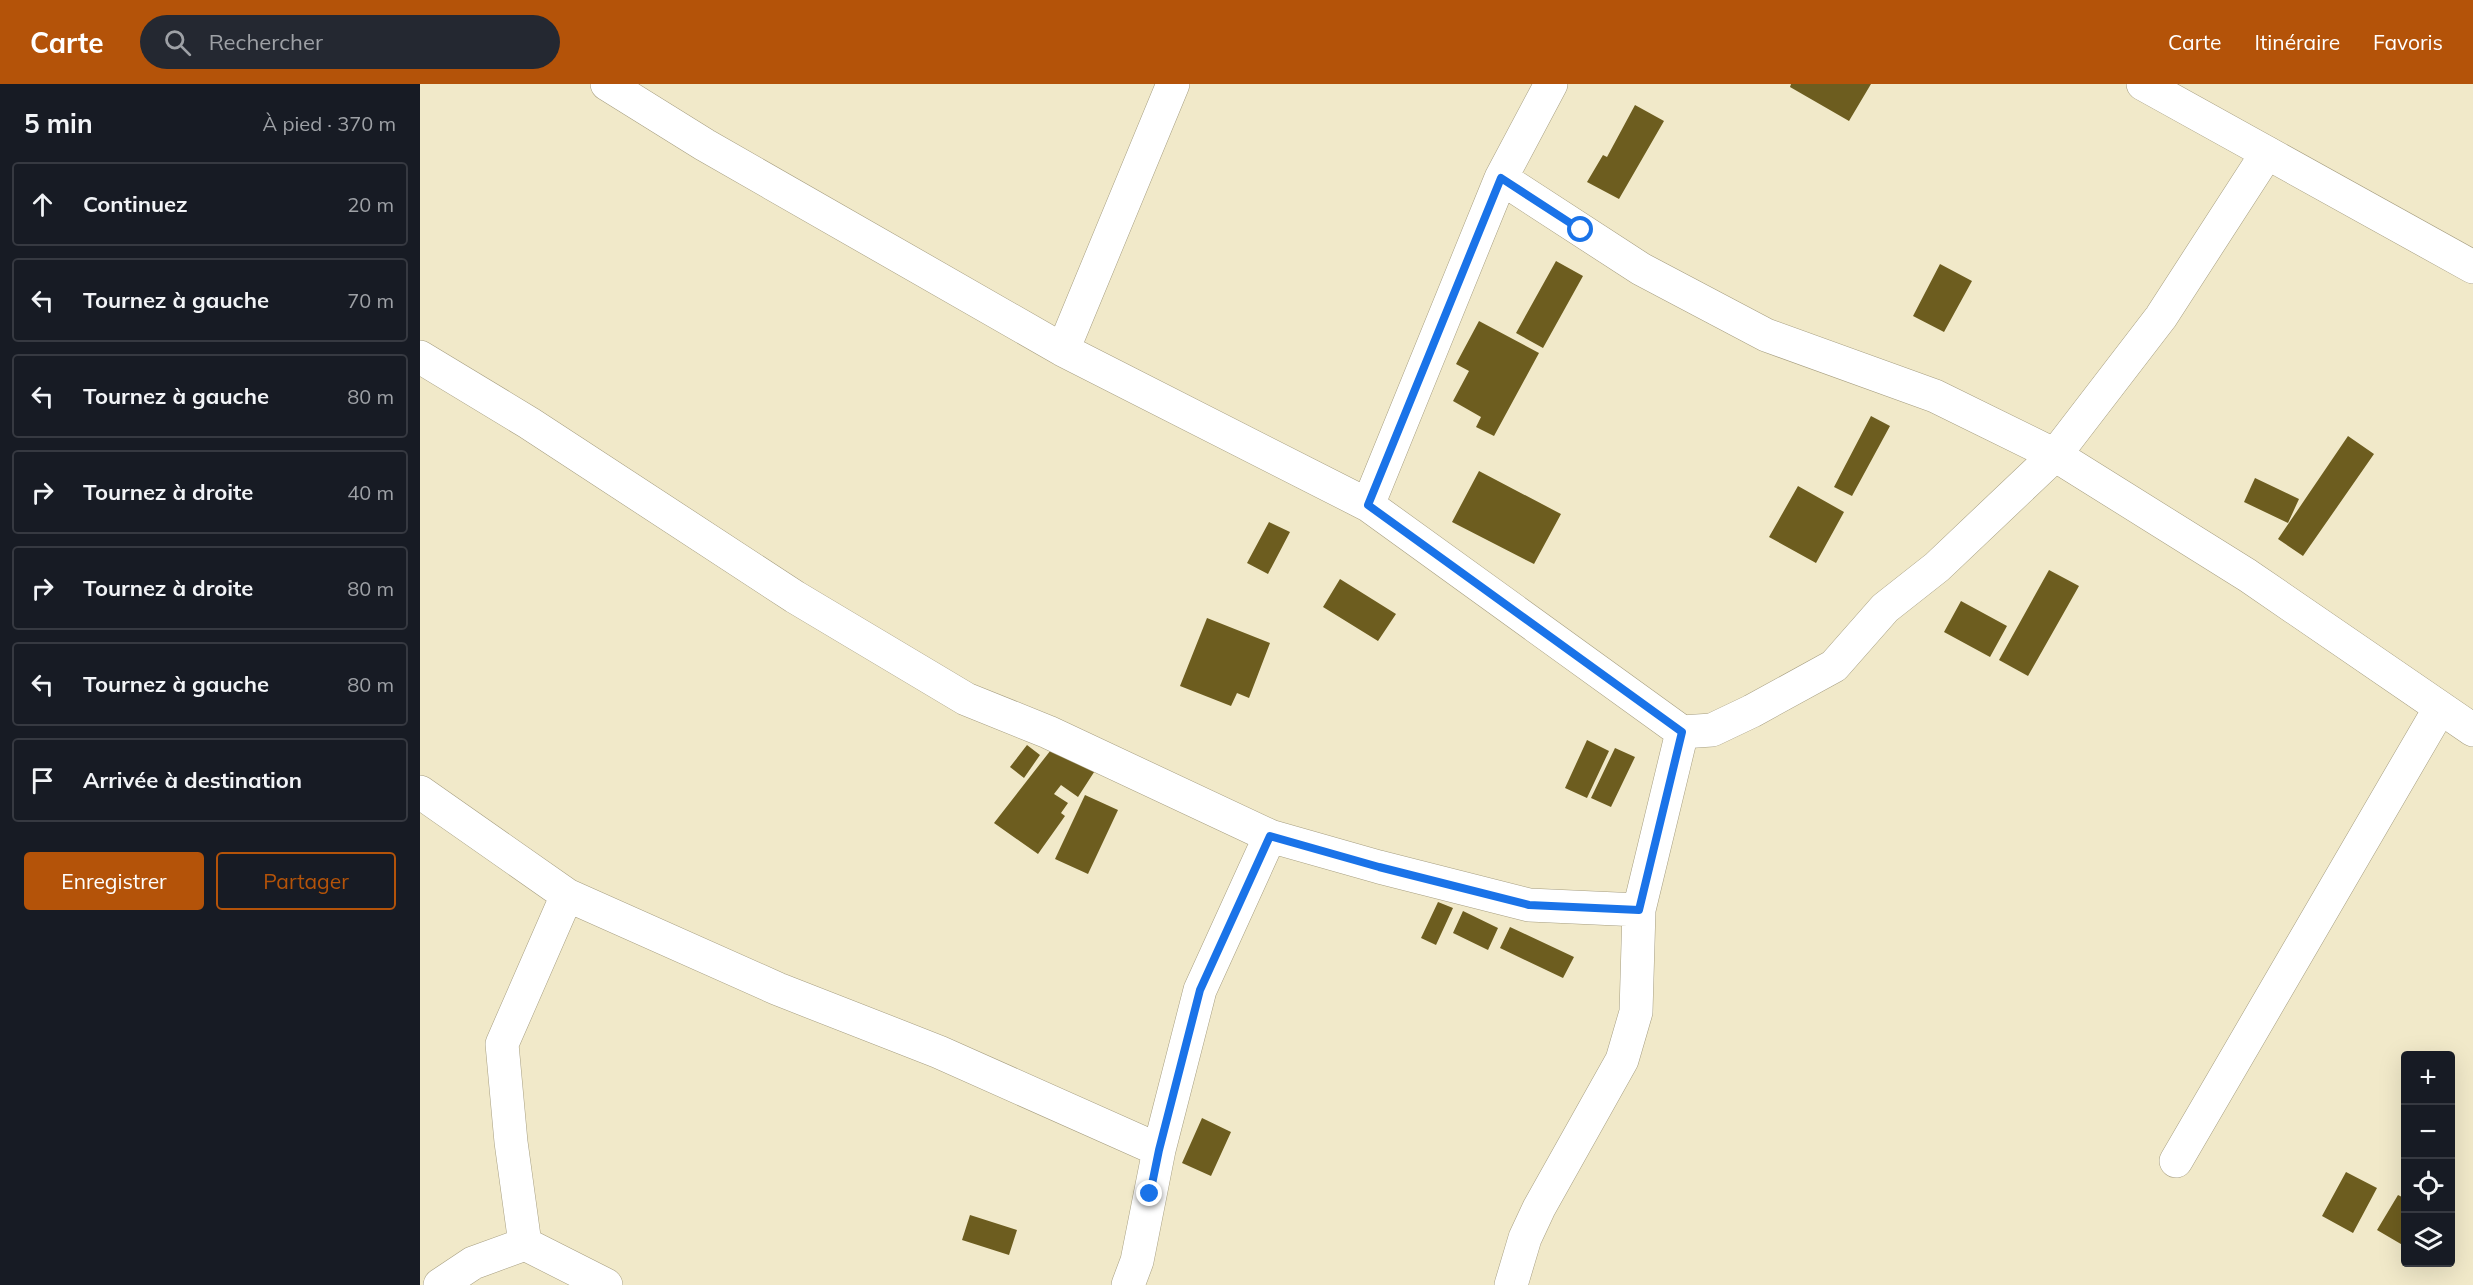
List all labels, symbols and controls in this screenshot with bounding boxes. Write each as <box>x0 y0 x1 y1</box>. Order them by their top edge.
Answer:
search box <box>140 15 560 69</box>
text: Carte <box>30 25 104 60</box>
icon: search <box>161 26 194 59</box>
text: Rechercher <box>209 28 323 56</box>
text: Carte <box>2168 29 2222 55</box>
text: Itinéraire <box>2255 29 2340 55</box>
text: Favoris <box>2373 29 2443 55</box>
text: 5 min <box>24 107 93 140</box>
text: À pied · 370 m <box>263 111 396 136</box>
icon: ahead <box>26 188 59 221</box>
text: Continuez <box>83 190 188 218</box>
text: 20 m <box>347 192 394 217</box>
route start <box>1567 216 1593 242</box>
icon: left <box>26 284 59 317</box>
text: Tournez à gauche <box>83 286 269 314</box>
text: 70 m <box>347 288 394 313</box>
icon: left <box>26 380 59 413</box>
text: Tournez à gauche <box>83 382 269 410</box>
text: 80 m <box>347 384 394 409</box>
icon: right <box>26 476 59 509</box>
text: Tournez à droite <box>83 478 253 506</box>
text: 40 m <box>347 480 394 505</box>
icon: right <box>26 572 59 605</box>
text: Tournez à droite <box>83 574 253 602</box>
text: 80 m <box>347 576 394 601</box>
icon: left <box>26 668 59 701</box>
text: Tournez à gauche <box>83 670 269 698</box>
text: 80 m <box>347 672 394 697</box>
icon: arrive <box>26 764 59 797</box>
text: Arrivée à destination <box>83 766 302 794</box>
button: Enregistrer <box>24 852 204 910</box>
button: Partager <box>216 852 396 910</box>
map controls <box>2401 1051 2455 1267</box>
button: + <box>2401 1051 2455 1105</box>
button: − <box>2401 1105 2455 1159</box>
button: locate <box>2401 1159 2455 1213</box>
route end <box>1136 1180 1162 1206</box>
button: layers <box>2401 1213 2455 1267</box>

